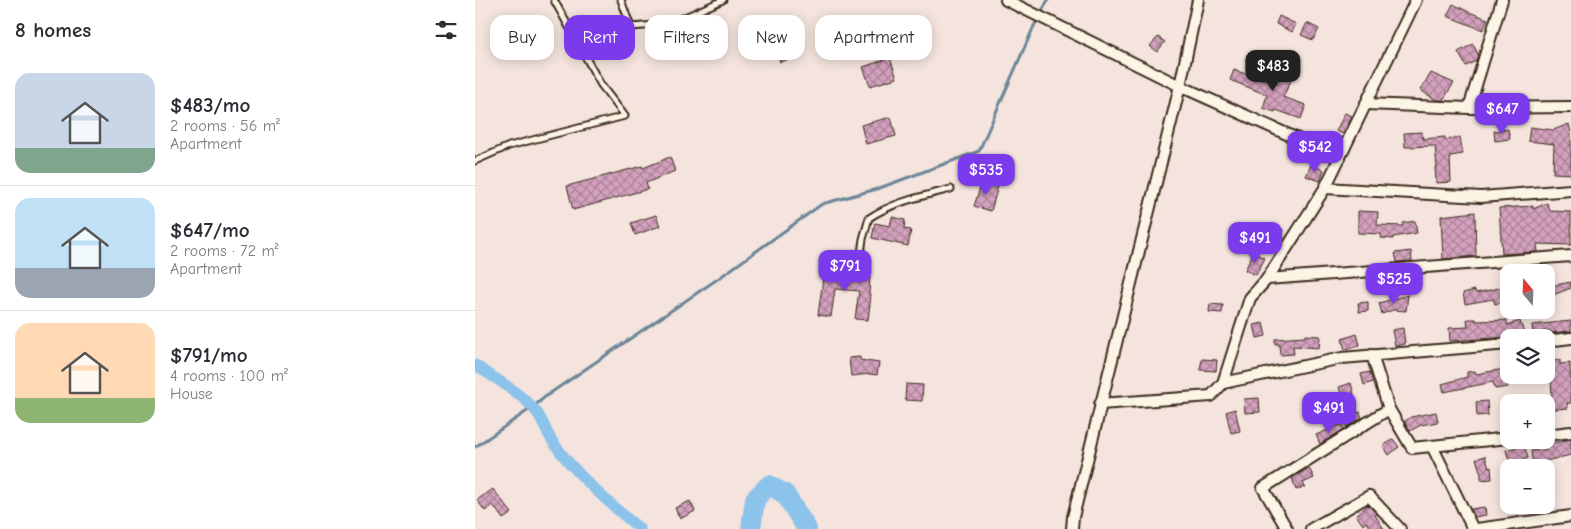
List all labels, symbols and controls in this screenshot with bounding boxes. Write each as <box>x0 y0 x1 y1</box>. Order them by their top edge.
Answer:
chip: Buy <box>490 15 554 60</box>
chip: Rent <box>564 15 635 60</box>
chip: Filters <box>645 15 728 60</box>
chip: New <box>738 15 805 60</box>
chip: Apartment <box>815 15 932 60</box>
icon: filters <box>432 16 460 44</box>
text: 8 homes <box>15 18 91 42</box>
pin: $483 <box>1243 49 1303 92</box>
text: $483 <box>1256 57 1290 75</box>
pin: $647 <box>1472 92 1532 135</box>
icon: home <box>55 93 115 153</box>
text: $483/mo <box>170 93 250 117</box>
text: $647 <box>1486 100 1518 118</box>
text: 2 rooms · 56 m² <box>170 117 280 135</box>
pin: $542 <box>1285 130 1345 173</box>
text: Apartment <box>170 135 242 153</box>
text: $542 <box>1298 138 1332 156</box>
pin: $535 <box>956 154 1016 196</box>
text: $535 <box>969 161 1003 179</box>
icon: home <box>55 218 115 278</box>
text: $647/mo <box>170 218 250 242</box>
pin: $491 <box>1225 222 1285 264</box>
text: $491 <box>1239 229 1271 247</box>
text: 2 rooms · 72 m² <box>170 242 279 260</box>
pin: $791 <box>815 250 875 292</box>
text: $791 <box>829 257 861 275</box>
text: Apartment <box>170 260 242 278</box>
pin: $525 <box>1364 262 1424 305</box>
north arrow <box>1500 264 1555 319</box>
map controls <box>1500 264 1555 514</box>
text: $525 <box>1377 270 1411 288</box>
button: layers <box>1500 329 1555 384</box>
icon: home <box>55 343 115 403</box>
text: $791/mo <box>170 343 248 367</box>
text: 4 rooms · 100 m² <box>170 367 288 385</box>
text: House <box>170 385 213 403</box>
pin: $491 <box>1299 392 1359 434</box>
button: + <box>1500 394 1555 449</box>
text: $491 <box>1313 399 1345 417</box>
button: − <box>1500 459 1555 514</box>

